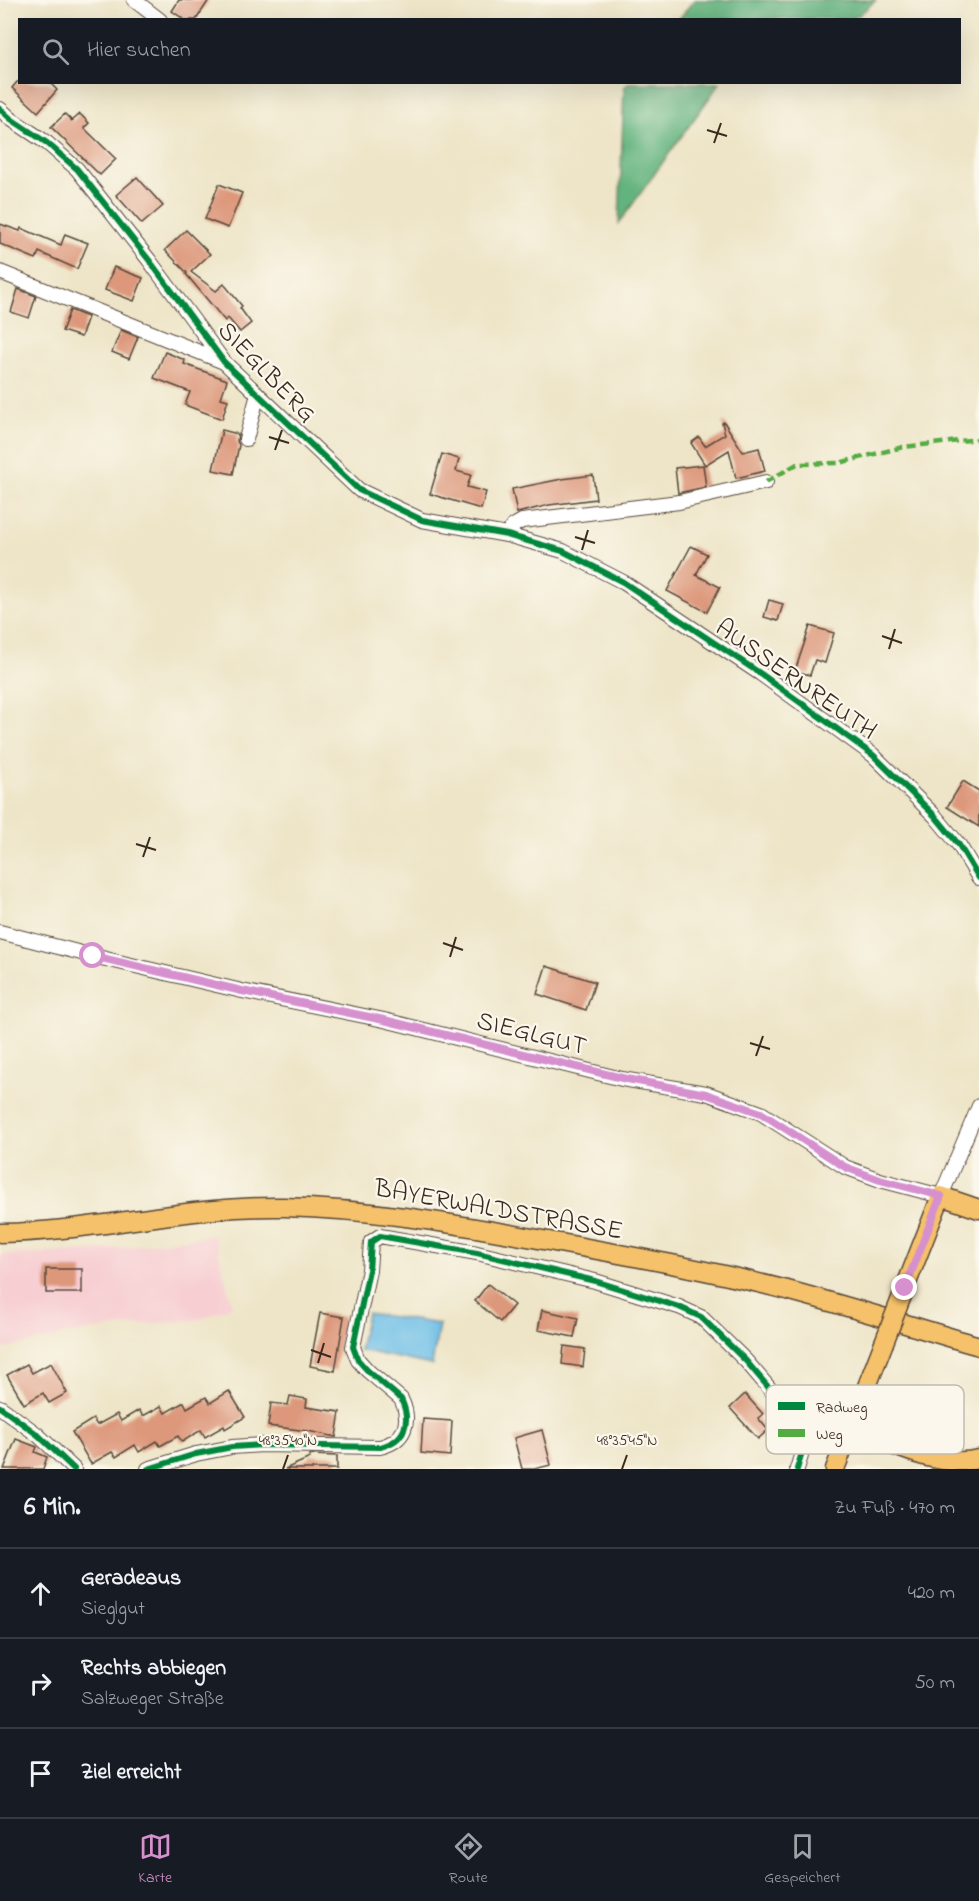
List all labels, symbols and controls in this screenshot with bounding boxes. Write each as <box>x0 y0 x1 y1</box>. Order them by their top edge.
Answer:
search box <box>18 18 961 84</box>
icon: search <box>39 35 72 68</box>
text: Hier suchen <box>87 35 191 67</box>
street label: SIEGLBERG <box>207 314 324 433</box>
street label: AUSSERNREUTH <box>707 610 884 751</box>
route start <box>79 942 105 968</box>
street label: SIEGLGUT <box>472 1003 590 1067</box>
street label: BAYERWALDSTRASSE <box>370 1170 626 1252</box>
route end <box>891 1274 917 1300</box>
legend <box>766 1385 964 1454</box>
text: Radweg <box>816 1396 867 1420</box>
text: Weg <box>816 1423 843 1447</box>
text: 48°35'40"N <box>259 1430 317 1452</box>
text: 48°35'45"N <box>597 1430 657 1452</box>
text: 6 Min. <box>24 1489 81 1527</box>
text: Zu Fuß · 470 m <box>834 1494 955 1523</box>
text: Geradeaus <box>81 1563 181 1595</box>
icon: ahead <box>24 1577 57 1610</box>
text: 420 m <box>908 1579 955 1608</box>
text: Sieglgut <box>81 1595 145 1624</box>
text: Rechts abbiegen <box>81 1653 226 1685</box>
icon: right <box>24 1667 57 1700</box>
text: 50 m <box>914 1669 955 1698</box>
text: Salzweger Straße <box>81 1685 224 1714</box>
icon: arrive <box>24 1757 57 1790</box>
text: Ziel erreicht <box>81 1757 181 1789</box>
tab: Karte <box>138 1830 172 1890</box>
tab: Route <box>449 1830 488 1890</box>
tab: Gespeichert <box>764 1830 841 1890</box>

